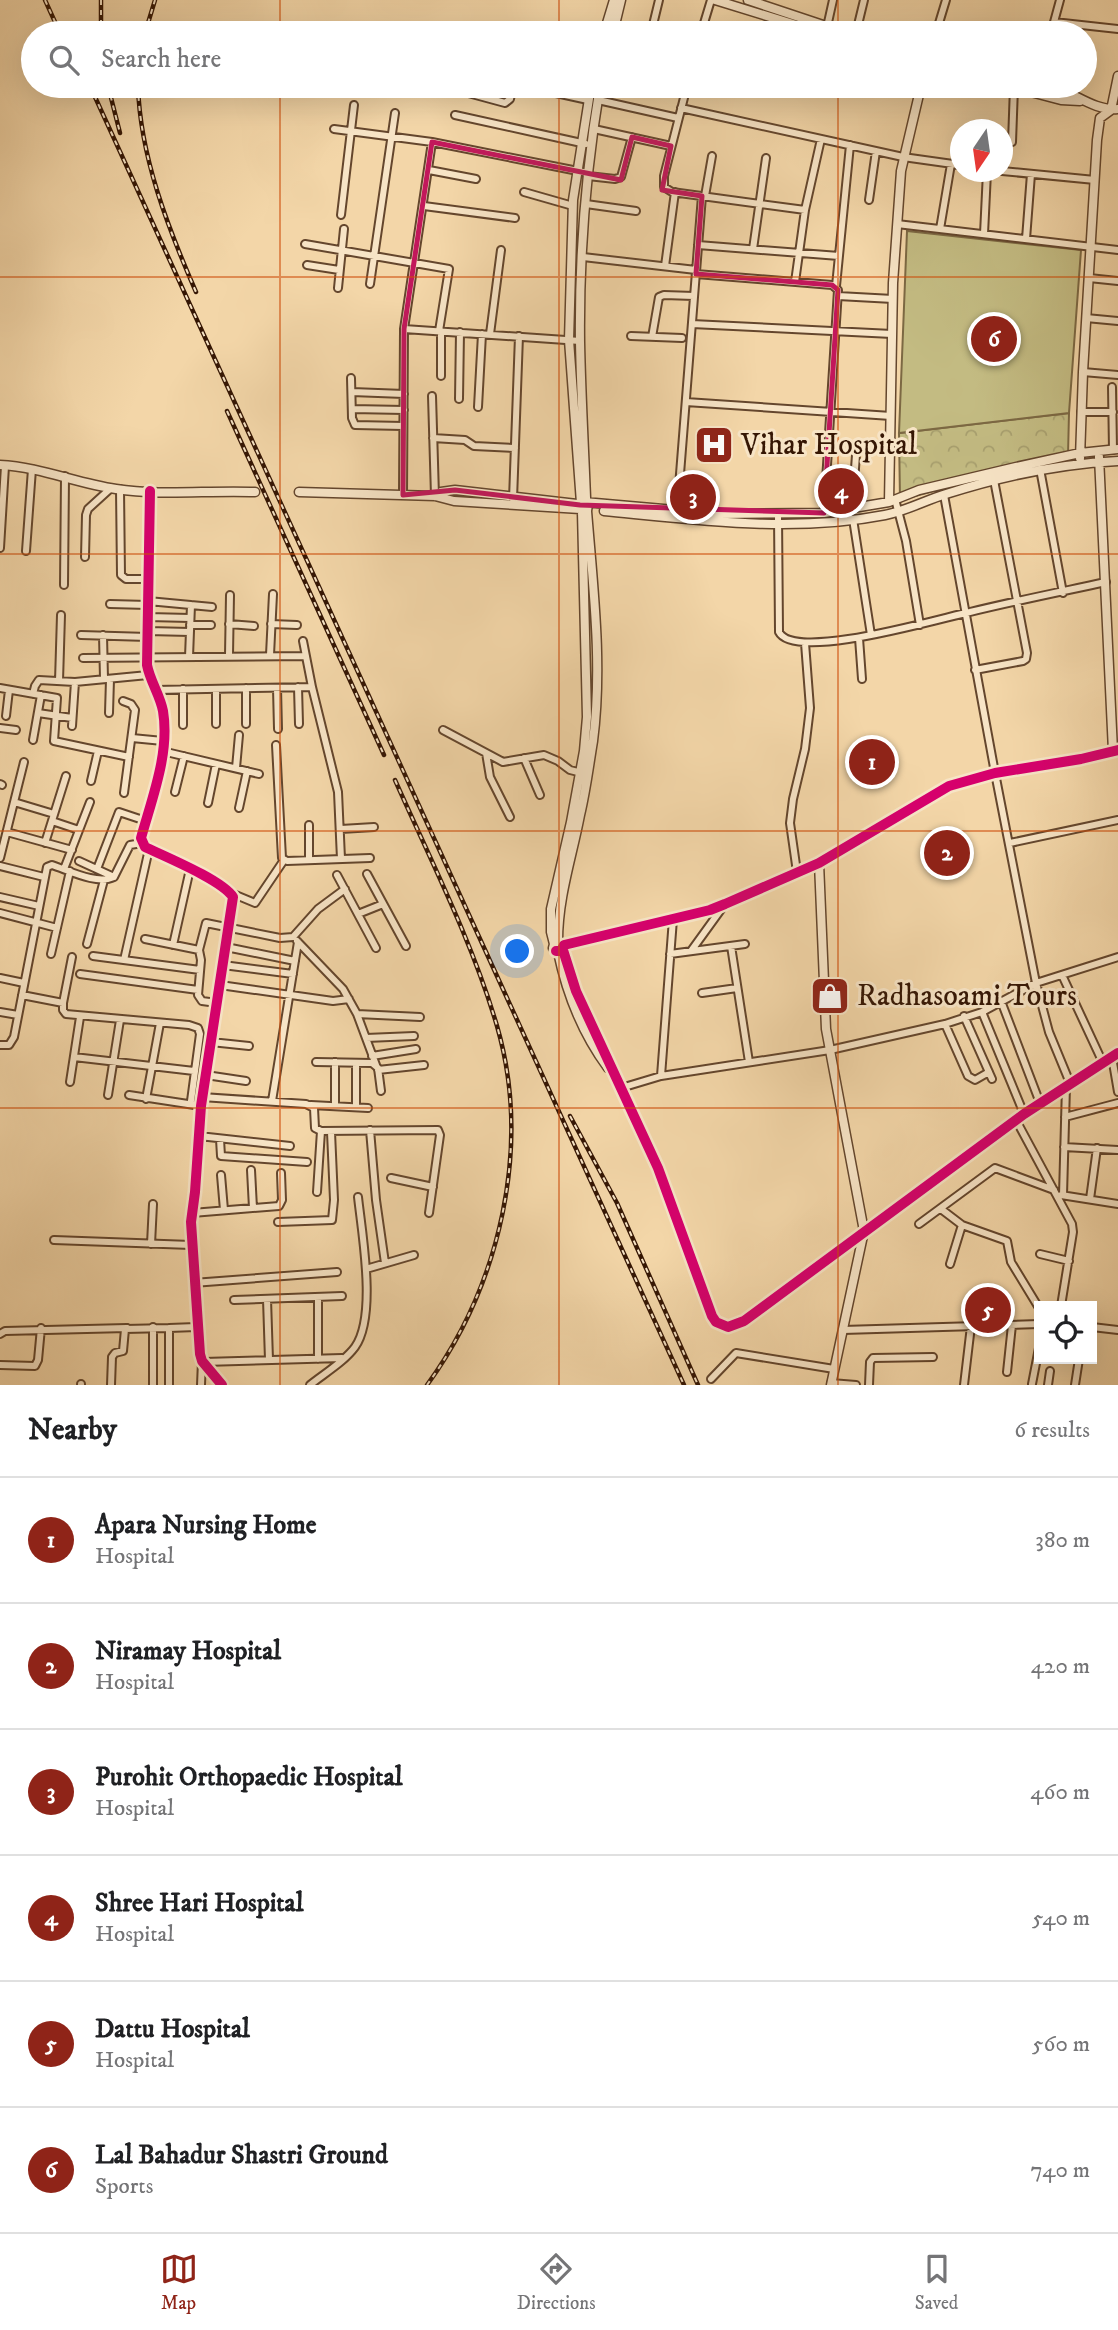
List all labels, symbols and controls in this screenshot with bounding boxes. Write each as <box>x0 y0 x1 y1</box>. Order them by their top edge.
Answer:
search box <box>21 21 1097 98</box>
icon: search <box>45 41 83 79</box>
text: Search here <box>101 43 221 76</box>
north arrow <box>950 119 1013 182</box>
pin: 6 <box>971 313 1017 365</box>
hospital icon: Vihar Hospital <box>693 424 735 466</box>
place label: Vihar Hospital <box>740 427 917 464</box>
pin: 4 <box>818 465 864 517</box>
pin: 3 <box>670 471 716 523</box>
pin: 1 <box>849 736 895 788</box>
pin: 2 <box>924 827 970 879</box>
your location <box>500 934 534 968</box>
shop icon: Radhasoami Tours <box>809 975 851 1017</box>
place label: Radhasoami Tours <box>857 978 1077 1015</box>
pin: 5 <box>965 1284 1011 1336</box>
map controls <box>1034 1301 1097 1364</box>
button: locate <box>1034 1301 1097 1364</box>
text: Nearby <box>28 1412 117 1449</box>
text: 6 results <box>1014 1416 1090 1445</box>
text: Apara Nursing Home <box>95 1509 316 1542</box>
text: 1 <box>47 1526 55 1555</box>
text: 380 m <box>1035 1526 1090 1555</box>
text: Hospital <box>95 1542 174 1571</box>
text: Niramay Hospital <box>95 1635 281 1668</box>
text: 2 <box>45 1652 57 1681</box>
text: 420 m <box>1031 1652 1090 1681</box>
text: Hospital <box>95 1668 174 1697</box>
text: Purohit Orthopaedic Hospital <box>95 1761 403 1794</box>
text: 3 <box>47 1778 55 1807</box>
text: 460 m <box>1030 1778 1090 1807</box>
text: Hospital <box>95 1794 174 1823</box>
text: Shree Hari Hospital <box>95 1887 303 1920</box>
text: 4 <box>44 1904 58 1933</box>
text: 540 m <box>1032 1904 1090 1933</box>
text: Hospital <box>95 1920 174 1949</box>
text: Dattu Hospital <box>95 2013 250 2046</box>
text: 5 <box>45 2030 57 2059</box>
text: 560 m <box>1032 2030 1090 2059</box>
text: Hospital <box>95 2046 174 2075</box>
text: Lal Bahadur Shastri Ground <box>95 2139 388 2172</box>
text: 6 <box>45 2156 57 2185</box>
text: 740 m <box>1030 2156 1090 2185</box>
text: Sports <box>95 2172 153 2201</box>
tab: Map <box>160 2250 198 2315</box>
tab: Directions <box>517 2250 596 2315</box>
tab: Saved <box>915 2250 958 2315</box>

